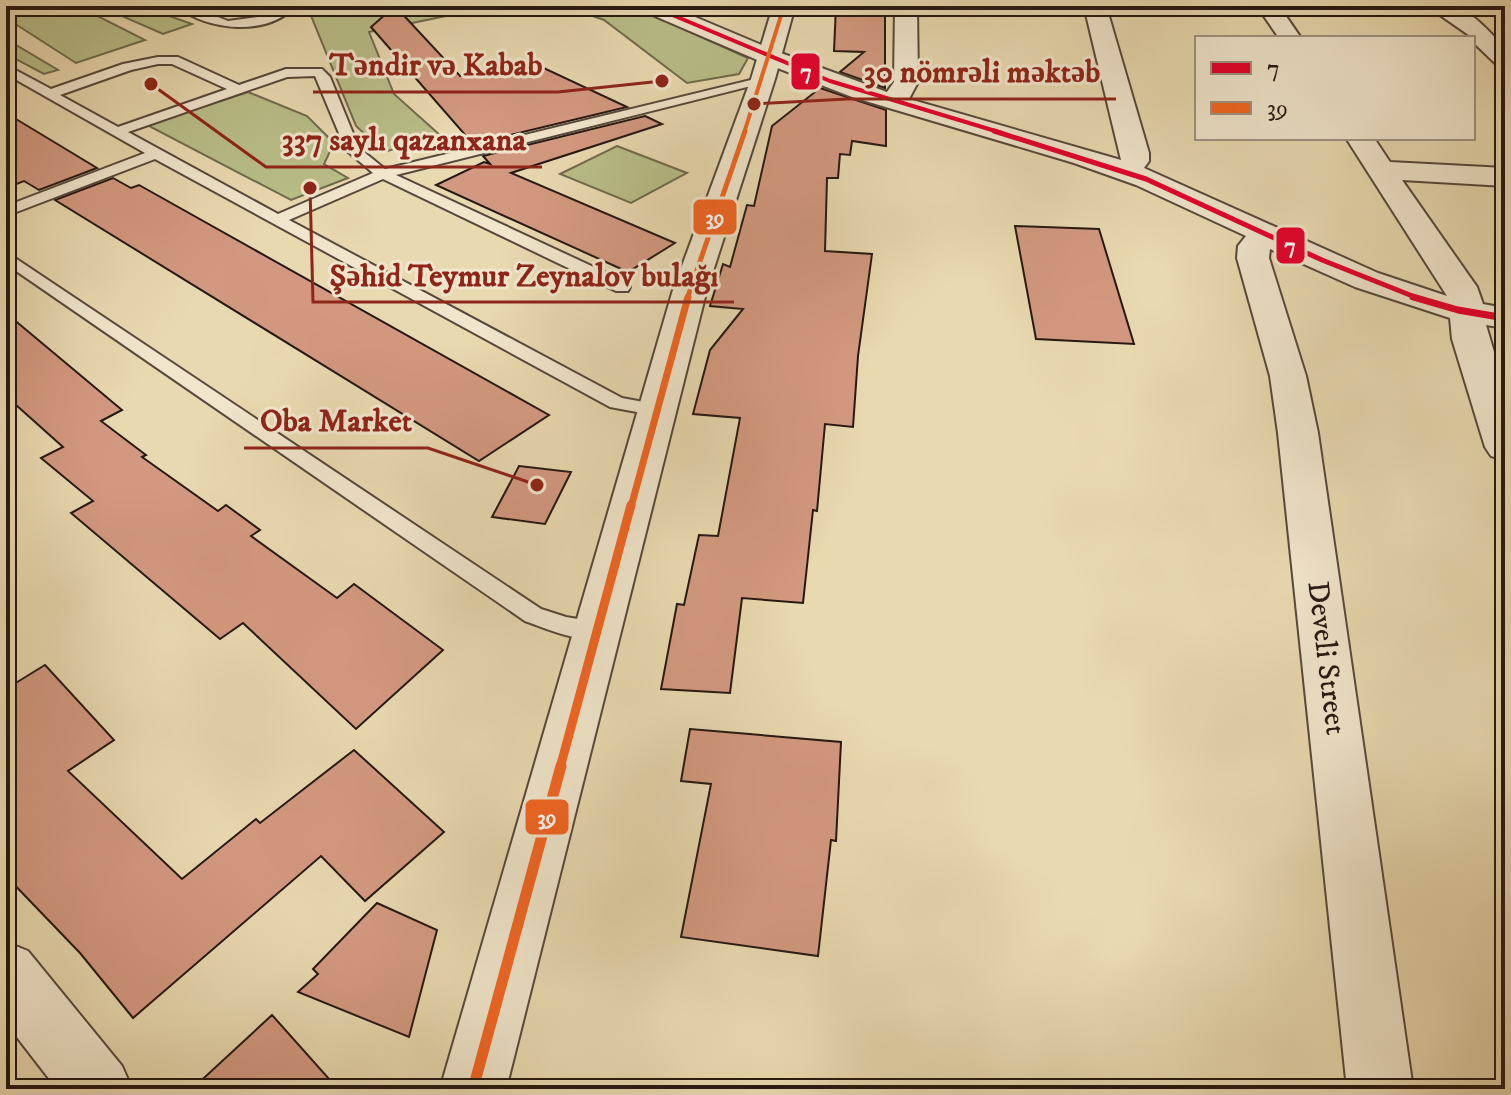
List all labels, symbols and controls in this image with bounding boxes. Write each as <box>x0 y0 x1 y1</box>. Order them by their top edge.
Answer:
callout: Təndir və Kabab <box>313 36 558 92</box>
legend <box>1195 36 1475 140</box>
callout: 30 nömrəli məktəb <box>847 43 1116 99</box>
text: Təndir və Kabab <box>329 46 542 86</box>
line badge: 7 <box>790 52 821 91</box>
text: 30 nömrəli məktəb <box>864 53 1100 93</box>
text: 7 <box>1267 54 1280 84</box>
text: 7 <box>800 59 812 86</box>
text: 39 <box>1267 94 1288 124</box>
callout: 337 saylı qazanxana <box>266 111 542 167</box>
text: 337 saylı qazanxana <box>282 121 527 161</box>
line badge: 39 <box>692 198 738 236</box>
text: 39 <box>705 205 725 232</box>
line badge: 7 <box>1275 226 1306 265</box>
text: 7 <box>1284 233 1296 260</box>
callout: Şəhid Teymur Zeynalov bulağı <box>313 246 734 302</box>
text: Şəhid Teymur Zeynalov bulağı <box>329 257 719 297</box>
callout: Oba Market <box>244 392 428 448</box>
text: Oba Market <box>260 402 413 442</box>
street label: Develi Street <box>1298 579 1354 737</box>
line badge: 39 <box>524 798 570 836</box>
text: 39 <box>537 805 557 832</box>

